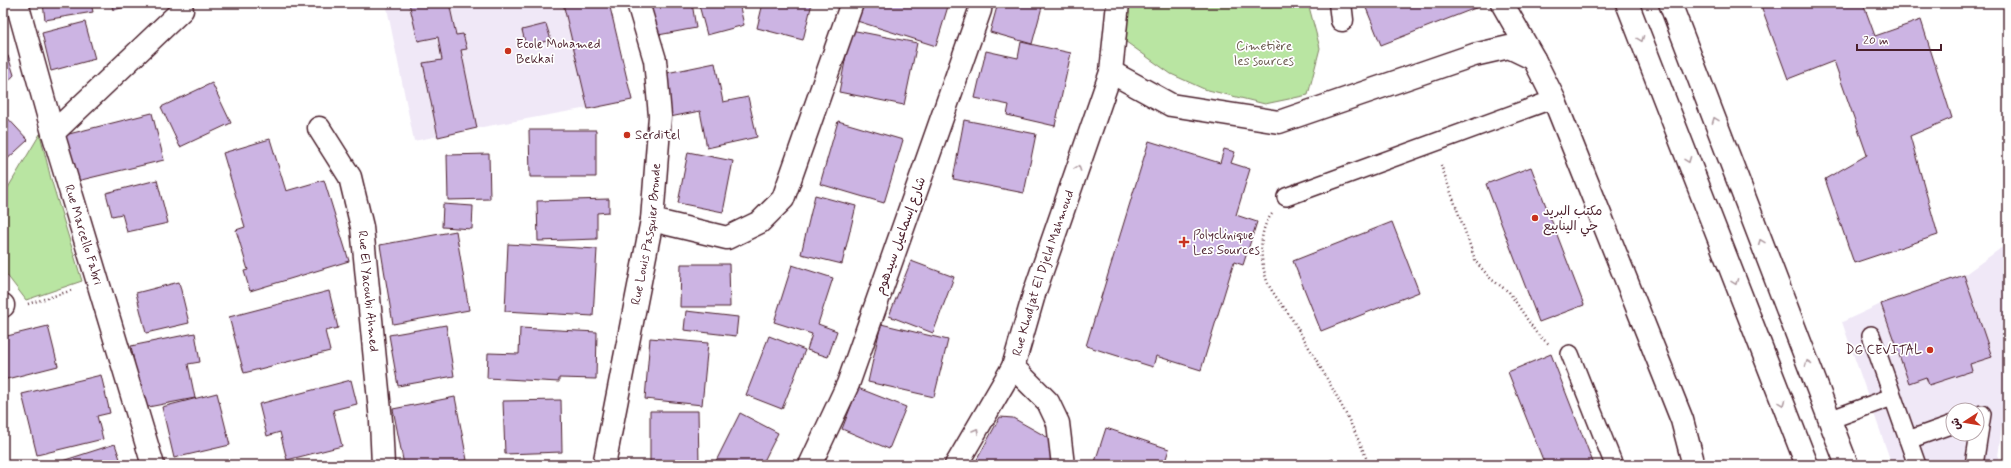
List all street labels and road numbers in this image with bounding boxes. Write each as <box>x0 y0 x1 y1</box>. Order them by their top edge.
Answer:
street label: Rue Louis Pasquier Bronde <box>627 162 665 306</box>
street label: شارع إسماعيل سيدهوم <box>872 175 931 298</box>
street label: Rue Marcello Fabri <box>60 182 107 287</box>
street label: Rue Khodjat El Djeld Mahmoud <box>1008 188 1078 358</box>
street label: Rue El Yacoubi Ahmed <box>354 230 383 353</box>

